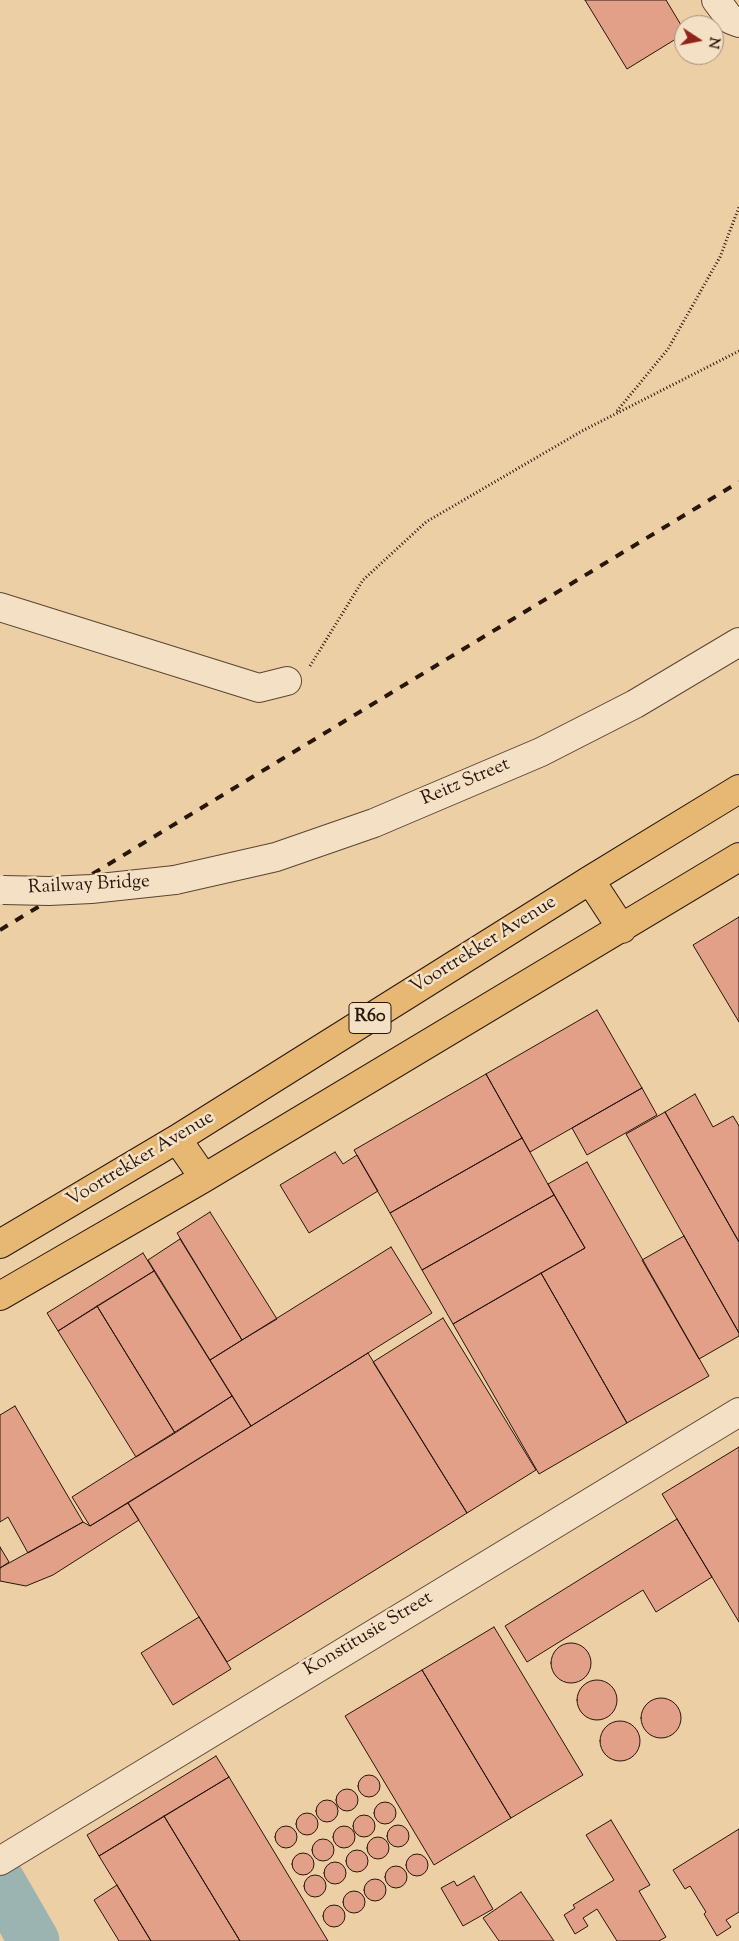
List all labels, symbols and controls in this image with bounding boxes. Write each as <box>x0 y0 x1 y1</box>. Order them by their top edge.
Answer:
north arrow <box>674 15 724 65</box>
text: N <box>702 35 724 50</box>
street label: Reitz Street <box>418 754 514 812</box>
street label: Railway Bridge <box>27 871 151 901</box>
street label: Voortrekker Avenue <box>407 892 561 1000</box>
road number: R60 <box>349 1002 391 1034</box>
street label: Voortrekker Avenue <box>63 1107 219 1213</box>
street label: Konstitusie Street <box>301 1588 437 1682</box>

